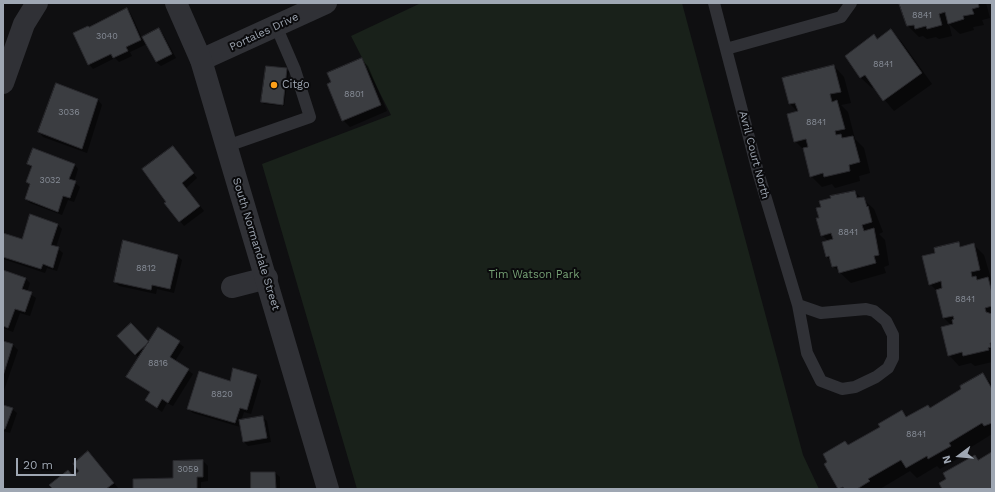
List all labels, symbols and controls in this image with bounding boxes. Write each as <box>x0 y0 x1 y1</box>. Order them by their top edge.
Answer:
street label: Portales Drive <box>227 10 301 54</box>
house number: 8841 <box>912 10 932 20</box>
house number: 3040 <box>96 31 118 41</box>
house number: 8841 <box>873 59 893 69</box>
place label: Citgo <box>282 78 310 92</box>
marker: Citgo <box>269 80 279 90</box>
house number: 8801 <box>344 89 364 99</box>
house number: 3036 <box>58 107 80 117</box>
street label: Avril Court North <box>736 109 772 201</box>
house number: 8841 <box>806 117 826 127</box>
house number: 3032 <box>39 175 61 185</box>
street label: South Normandale Street <box>230 176 282 312</box>
house number: 8841 <box>838 227 858 237</box>
house number: 8812 <box>136 263 156 273</box>
park label: Tim Watson Park <box>489 268 579 282</box>
house number: 8841 <box>955 294 975 304</box>
house number: 8816 <box>148 358 168 368</box>
house number: 8820 <box>211 389 233 399</box>
house number: 8841 <box>906 429 926 439</box>
north arrow <box>939 436 979 476</box>
scale bar <box>18 450 78 476</box>
text: N <box>940 454 954 465</box>
text: 20 m <box>23 458 53 472</box>
house number: 3059 <box>177 464 199 474</box>

